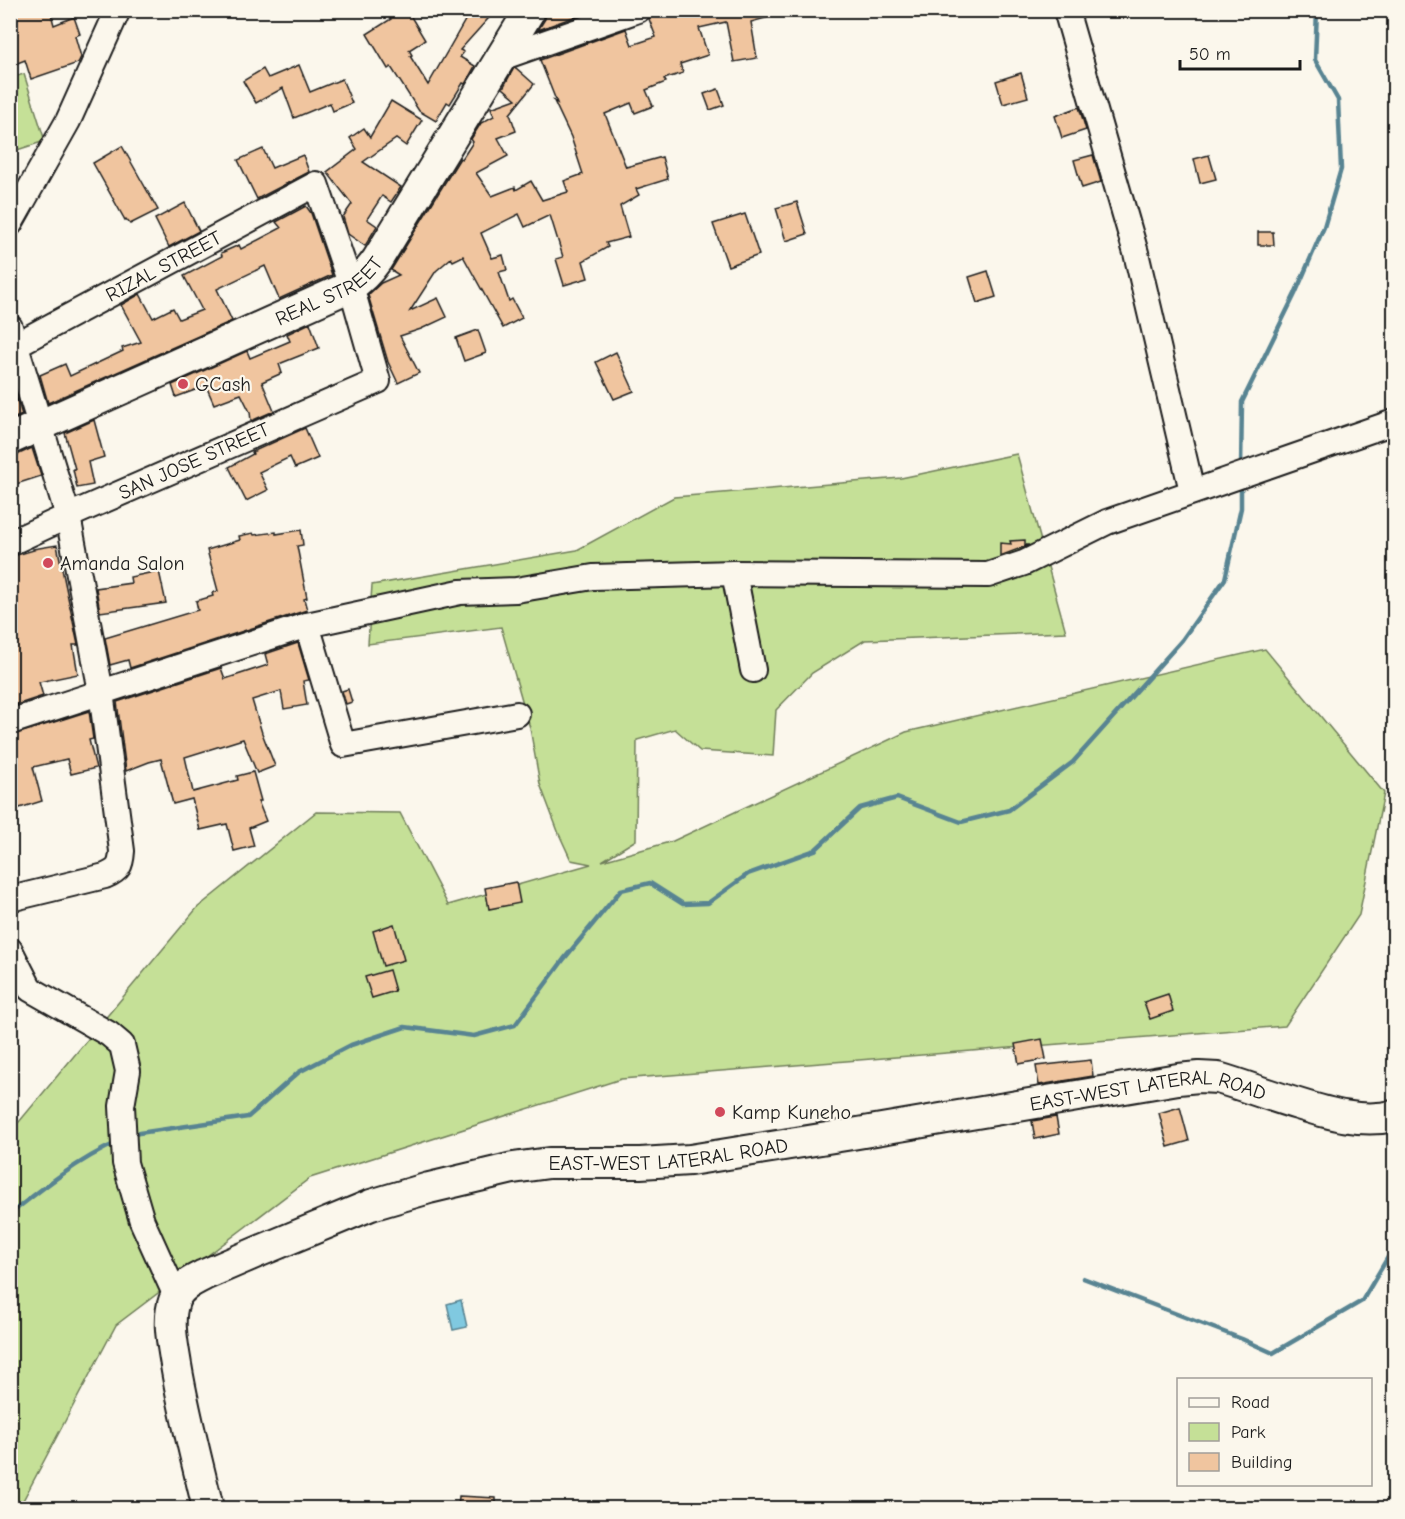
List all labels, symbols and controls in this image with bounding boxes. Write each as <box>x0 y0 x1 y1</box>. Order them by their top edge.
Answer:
scale bar <box>1180 33 1300 71</box>
text: 50 m <box>1189 44 1231 65</box>
street label: RIZAL STREET <box>102 225 226 306</box>
street label: REAL STREET <box>272 252 387 330</box>
place label: GCash <box>195 373 251 396</box>
marker: GCash <box>176 377 190 391</box>
street label: SAN JOSE STREET <box>115 417 273 505</box>
place label: Amanda Salon <box>60 552 185 575</box>
marker: Amanda Salon <box>41 556 55 570</box>
street label: EAST-WEST LATERAL ROAD <box>1028 1065 1269 1115</box>
place label: Kamp Kuneho <box>732 1101 851 1124</box>
marker: Kamp Kuneho <box>713 1105 727 1119</box>
street label: EAST-WEST LATERAL ROAD <box>548 1133 790 1175</box>
legend <box>1177 1378 1372 1486</box>
text: Road <box>1231 1392 1270 1413</box>
text: Park <box>1231 1422 1266 1443</box>
text: Building <box>1231 1452 1293 1473</box>

